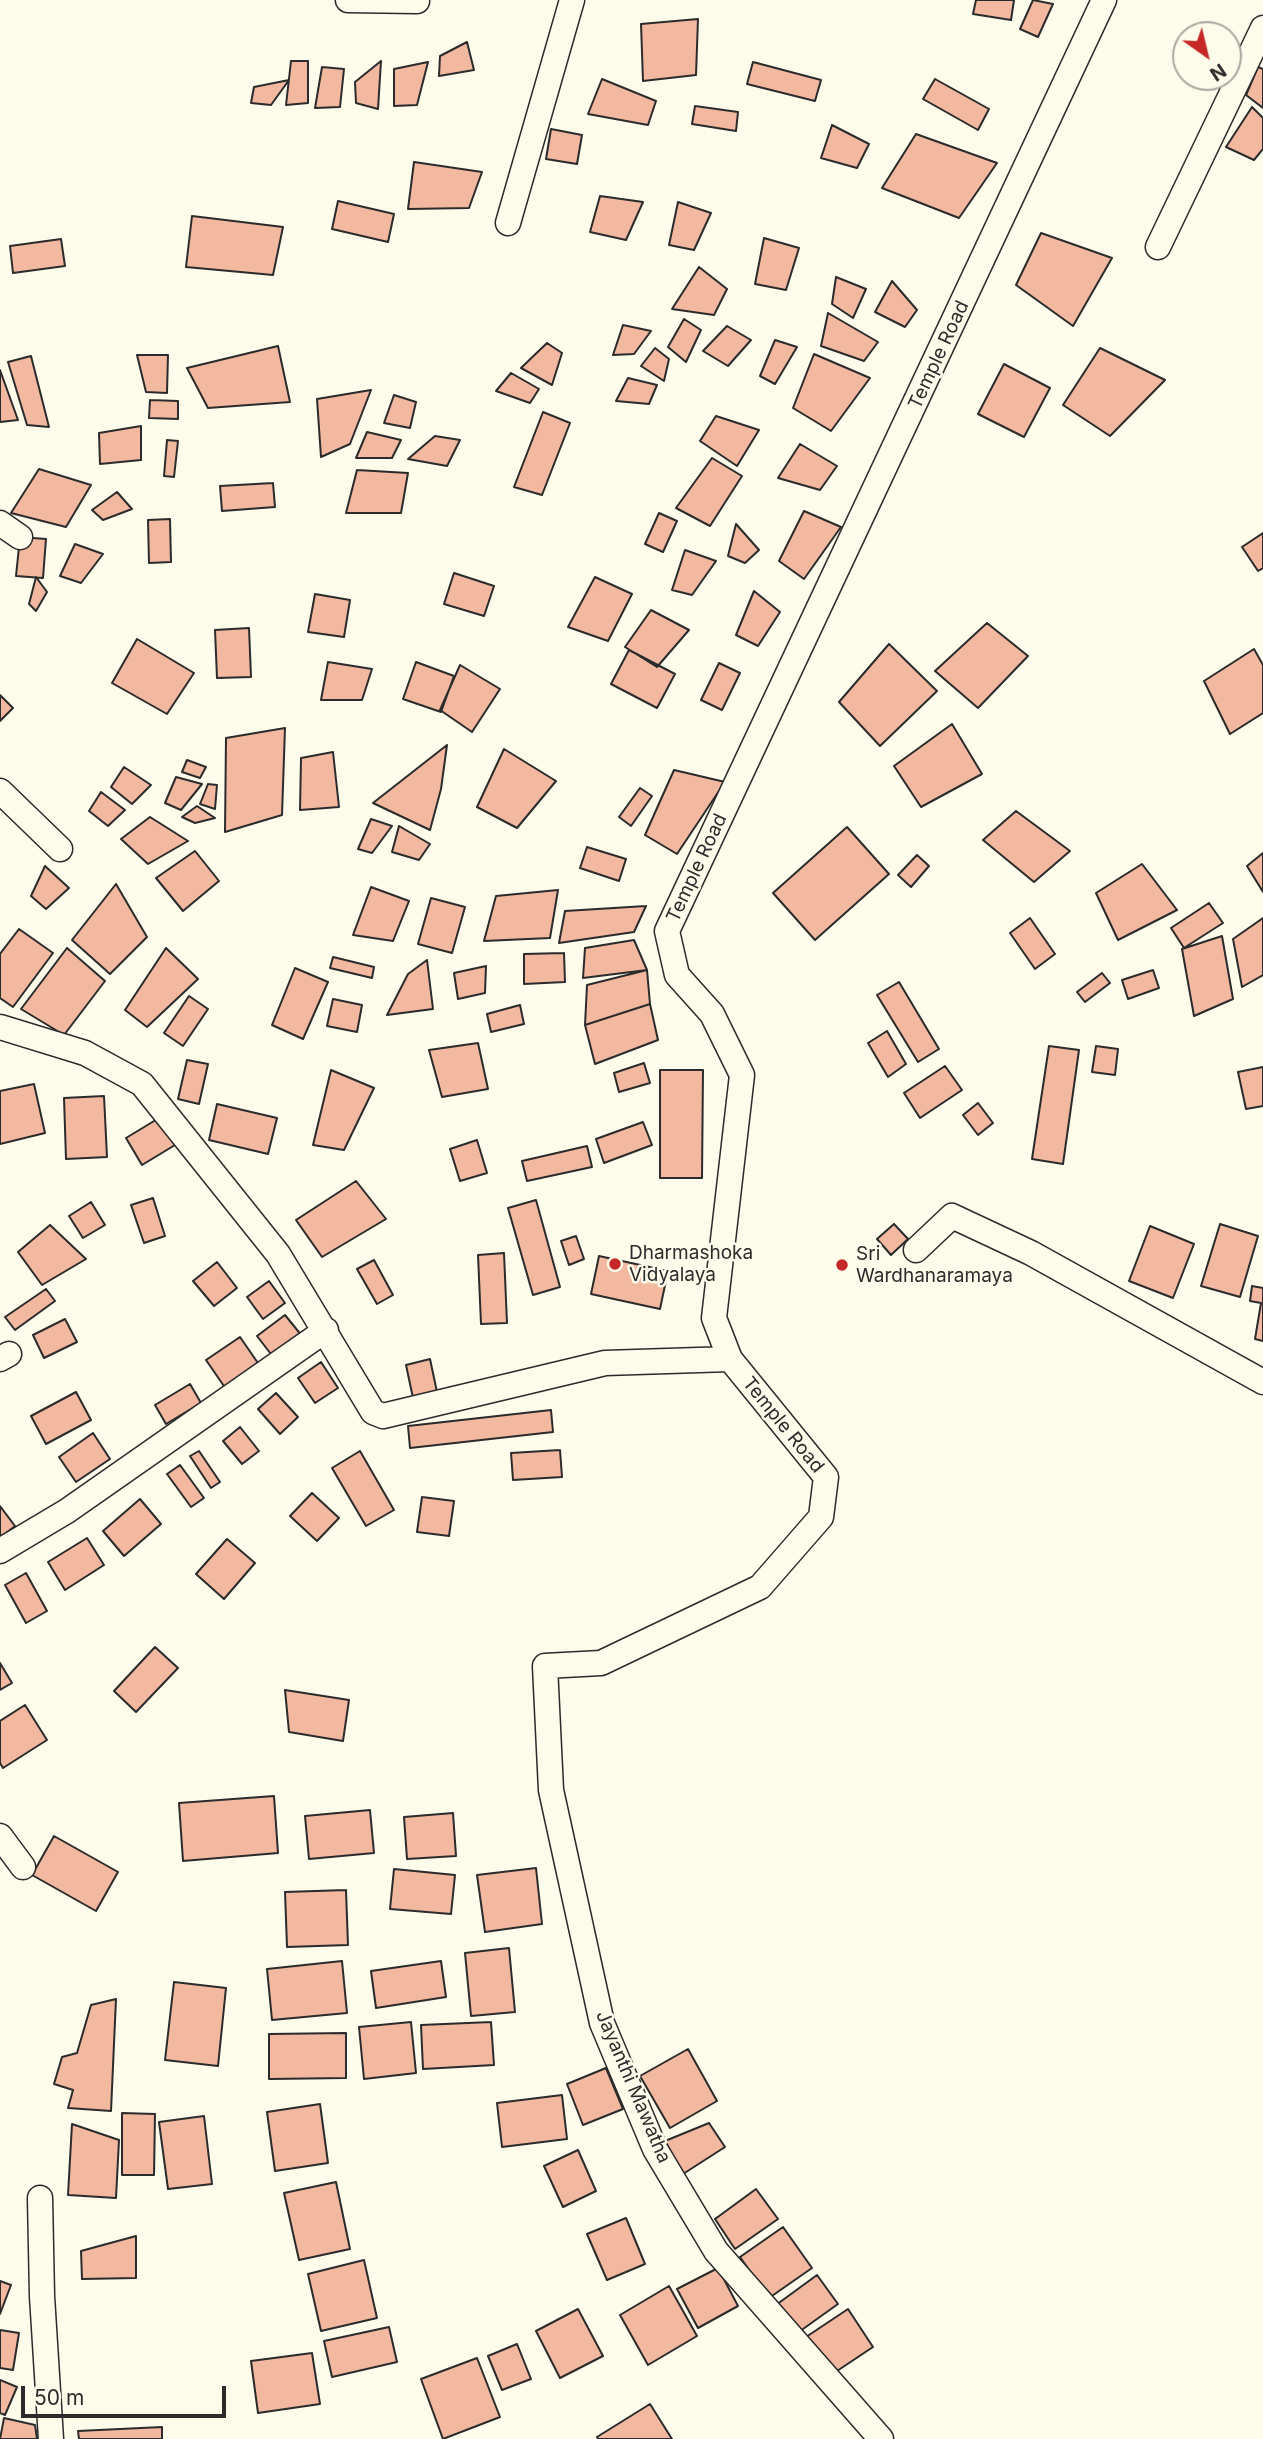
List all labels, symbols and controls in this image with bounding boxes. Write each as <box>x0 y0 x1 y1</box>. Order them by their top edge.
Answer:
north arrow <box>1172 21 1242 91</box>
text: N <box>1205 59 1230 86</box>
street label: Temple Road <box>904 297 974 413</box>
street label: Temple Road <box>662 810 732 926</box>
place label: Dharmashoka Vidyalaya <box>629 1242 753 1286</box>
place label: Sri Wardhanaramaya <box>856 1243 1013 1287</box>
marker: Dharmashoka Vidyalaya <box>607 1256 623 1272</box>
marker: Sri Wardhanaramaya <box>834 1257 850 1273</box>
street label: Temple Road <box>737 1372 829 1478</box>
street label: Jayanthi Mawatha <box>591 2007 675 2167</box>
scale bar <box>24 2372 229 2416</box>
text: 50 m <box>34 2385 84 2410</box>

